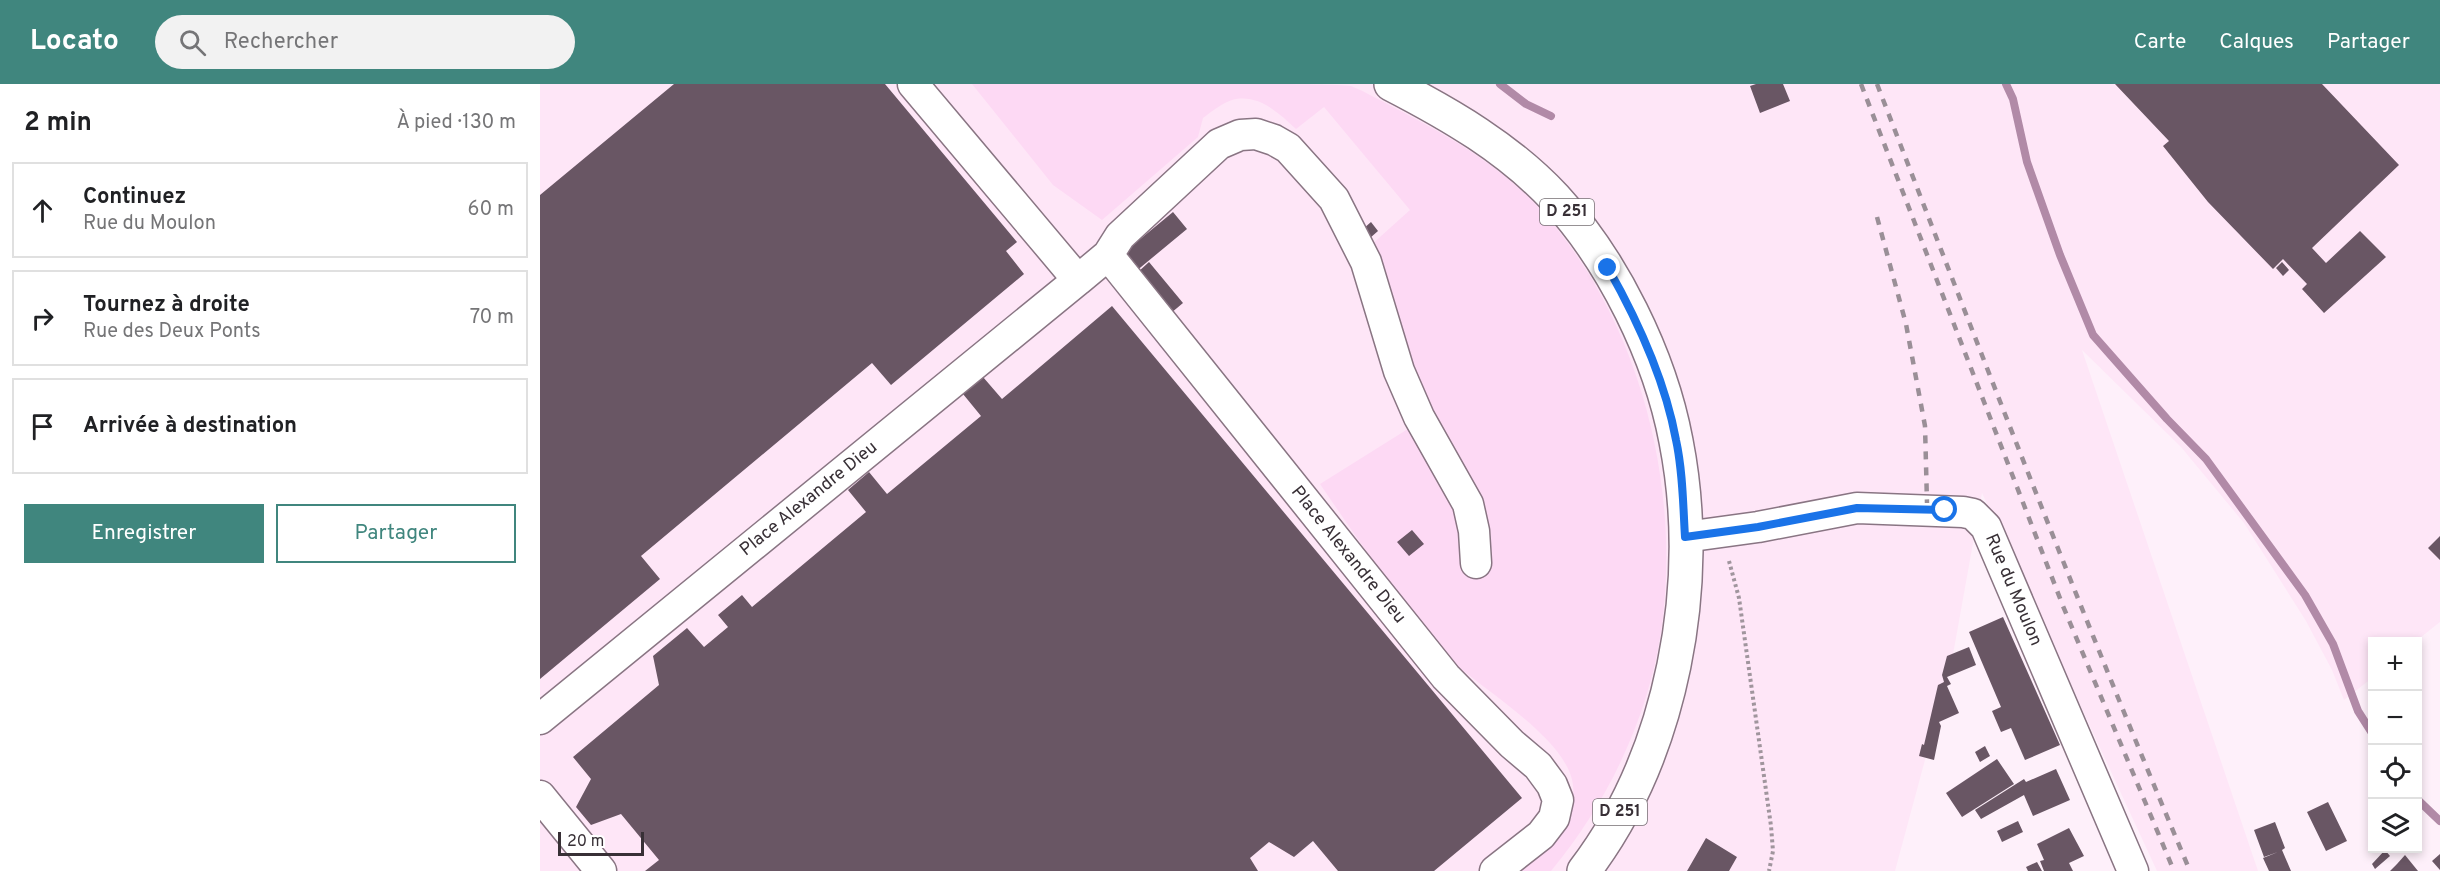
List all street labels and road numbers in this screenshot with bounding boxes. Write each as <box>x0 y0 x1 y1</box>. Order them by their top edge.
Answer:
road number: D 251 <box>1540 199 1594 225</box>
street label: Place Alexandre Dieu <box>736 436 882 562</box>
street label: Place Alexandre Dieu <box>1285 482 1411 628</box>
street label: Rue du Moulon <box>1979 530 2047 650</box>
road number: D 251 <box>1593 799 1647 825</box>

